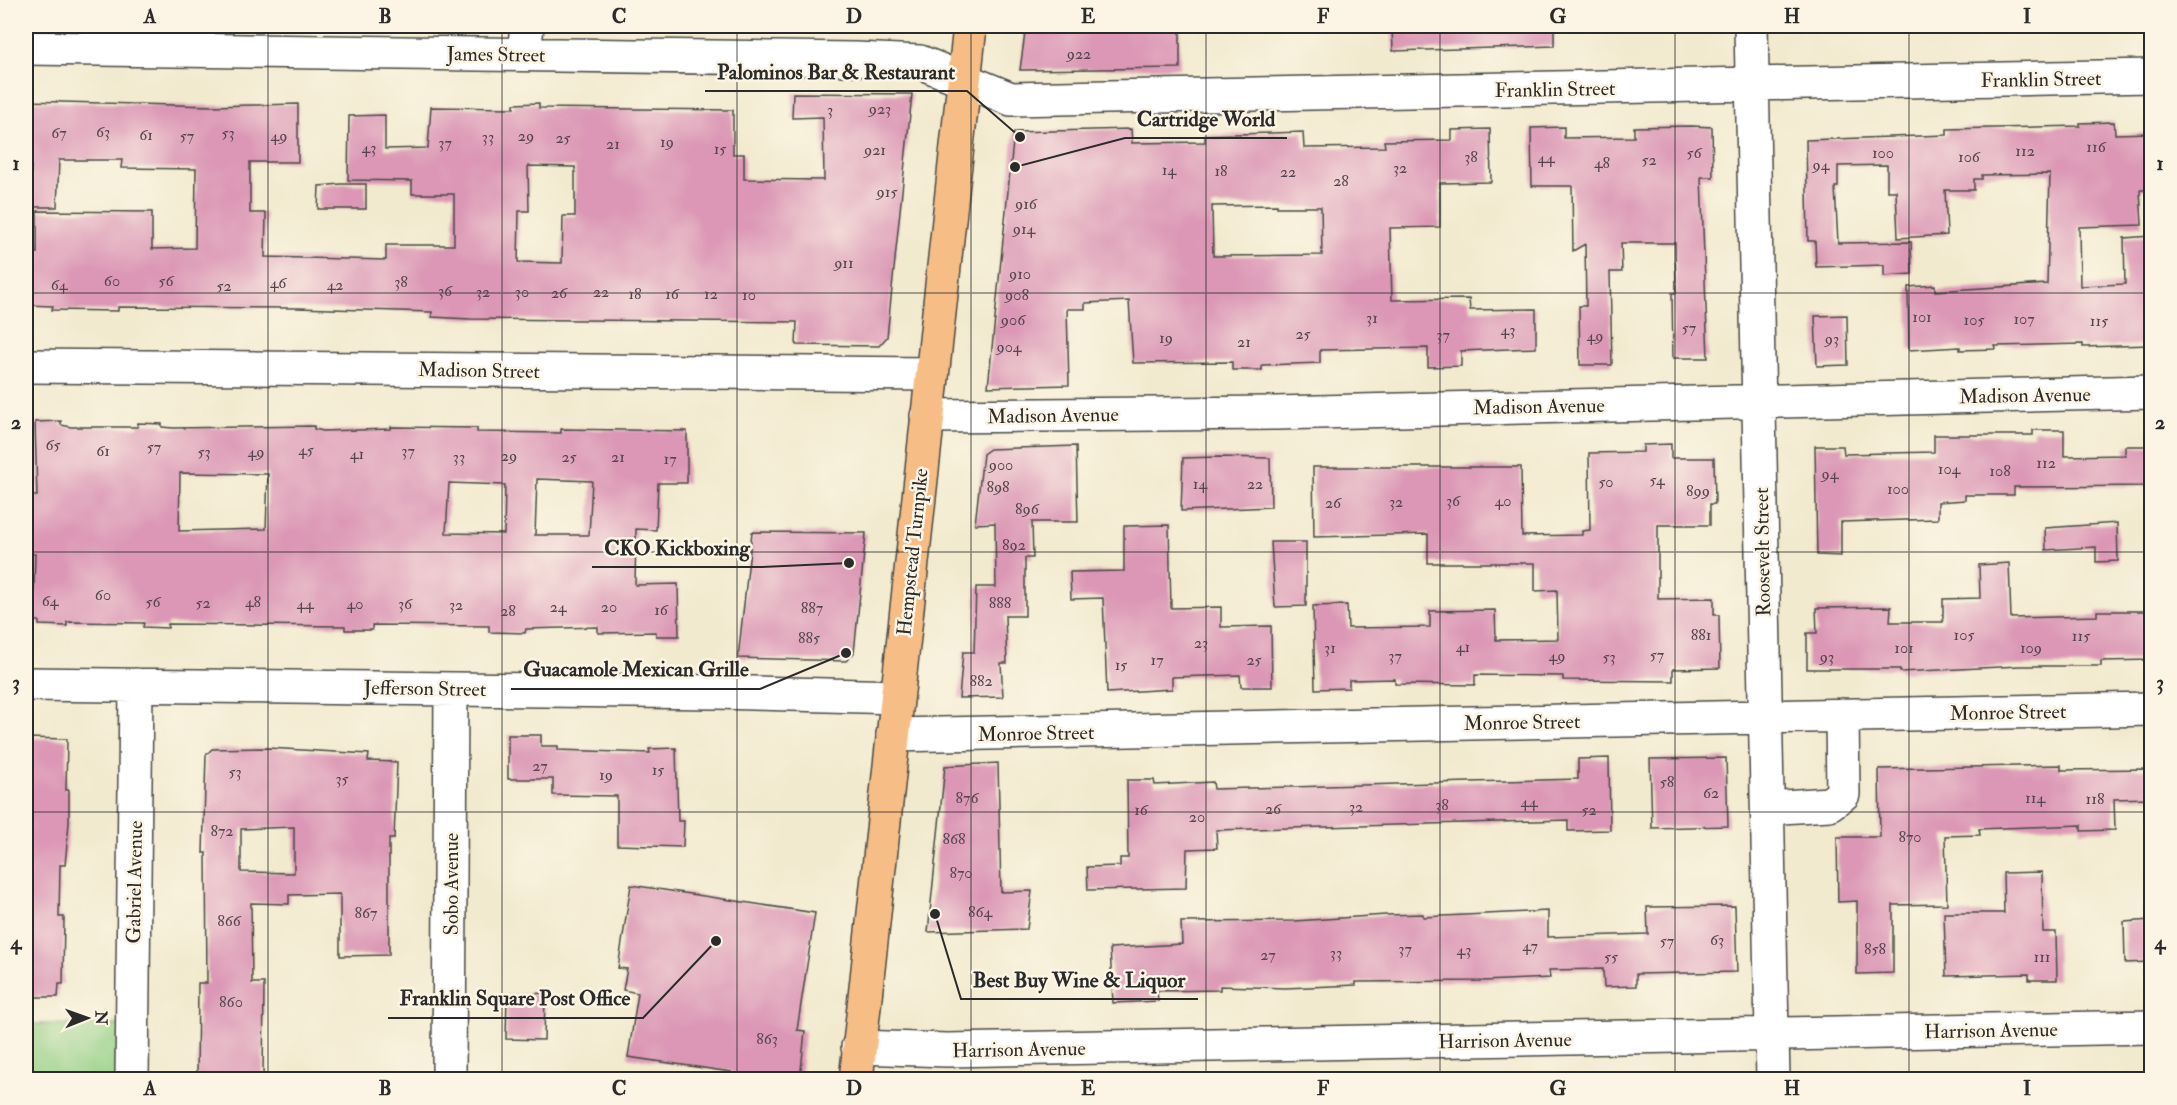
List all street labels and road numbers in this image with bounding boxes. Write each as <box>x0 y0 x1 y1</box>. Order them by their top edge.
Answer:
street label: James Street <box>445 41 546 68</box>
street label: Franklin Street <box>1980 66 2102 93</box>
street label: Franklin Street <box>1494 76 1616 103</box>
street label: Madison Street <box>418 357 541 384</box>
street label: Madison Avenue <box>1959 382 2091 409</box>
street label: Madison Avenue <box>1473 393 1605 420</box>
street label: Madison Avenue <box>987 402 1119 429</box>
street label: Hempstead Turnpike <box>891 467 935 637</box>
street label: Roosevelt Street <box>1749 487 1776 617</box>
street label: Jefferson Street <box>363 675 487 702</box>
street label: Monroe Street <box>1949 699 2067 726</box>
street label: Monroe Street <box>1463 709 1581 736</box>
street label: Monroe Street <box>977 720 1095 747</box>
street label: Gabriel Avenue <box>121 820 148 944</box>
street label: Sobo Avenue <box>439 833 464 935</box>
street label: Harrison Avenue <box>1924 1017 2058 1044</box>
street label: Harrison Avenue <box>1438 1027 1572 1054</box>
street label: Harrison Avenue <box>952 1036 1086 1063</box>

